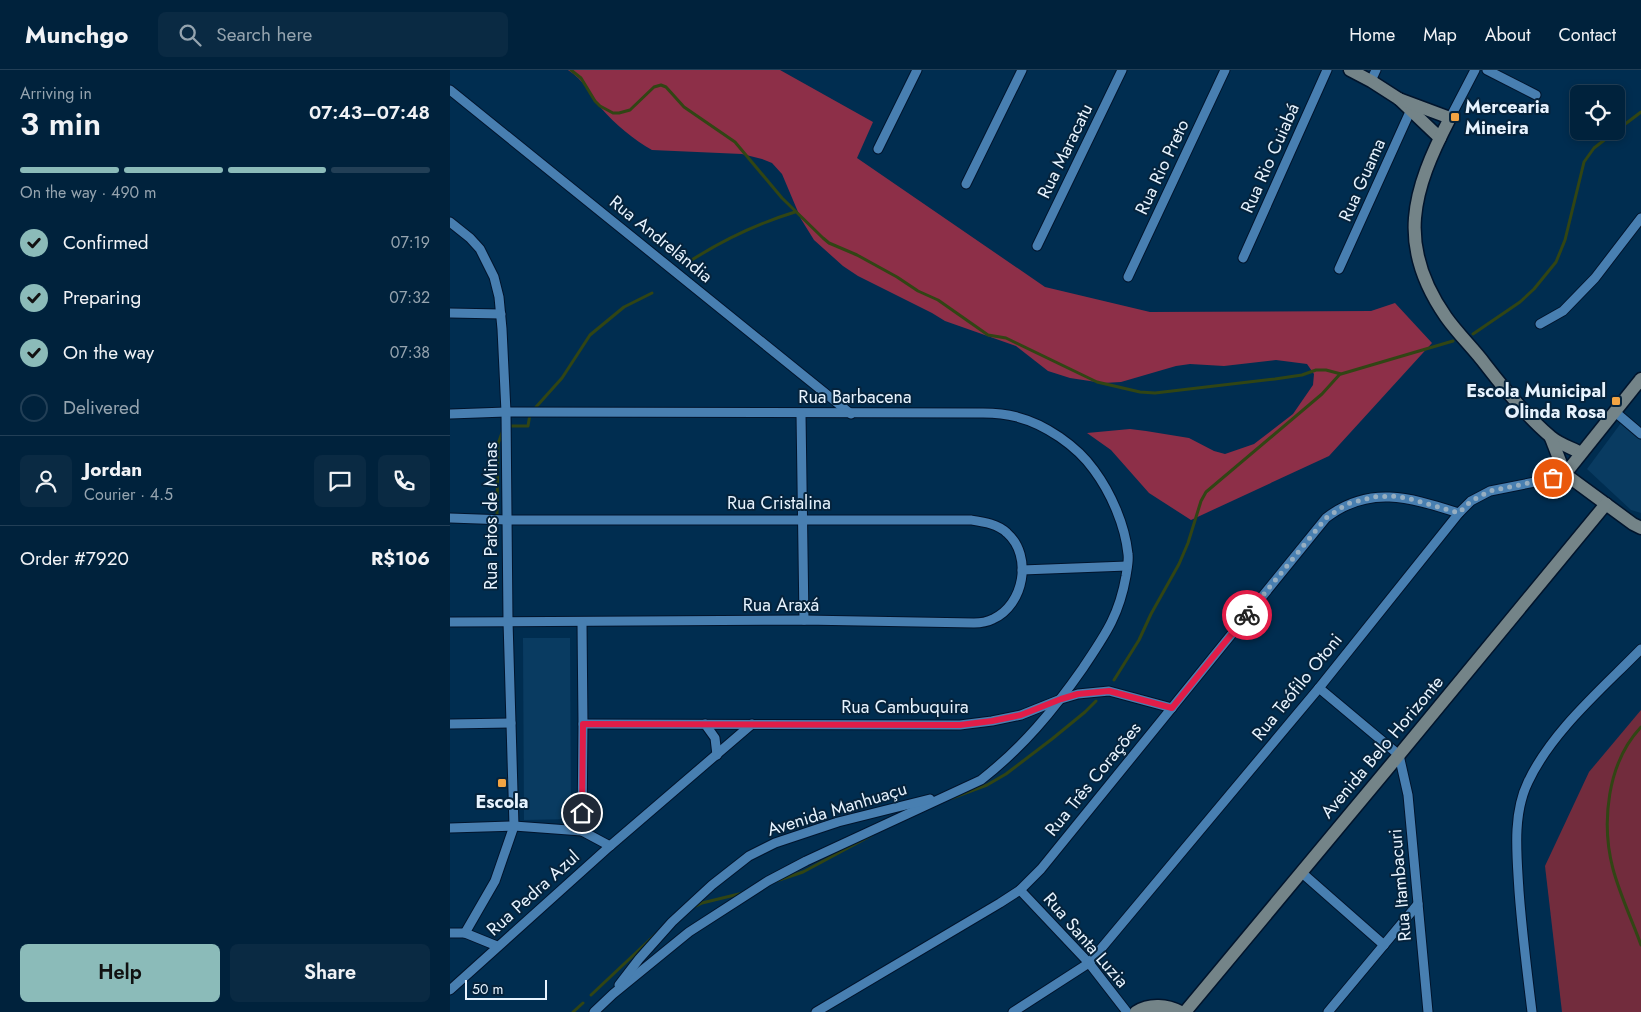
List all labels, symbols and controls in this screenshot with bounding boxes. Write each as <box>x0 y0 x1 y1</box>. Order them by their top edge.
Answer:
search box <box>158 12 508 57</box>
text: Munchgo <box>25 17 128 52</box>
icon: search <box>176 21 204 49</box>
text: Search here <box>216 21 312 48</box>
text: Home <box>1349 22 1395 48</box>
text: Map <box>1423 22 1457 48</box>
text: About <box>1485 22 1530 48</box>
text: Contact <box>1558 22 1616 48</box>
text: Arriving in <box>20 82 92 105</box>
map controls <box>1570 85 1625 140</box>
button: locate <box>1570 85 1625 140</box>
place label: Mercearia Mineira <box>1465 94 1549 141</box>
text: 07:43–07:48 <box>309 99 430 126</box>
street label: Rua Maracatu <box>1031 99 1099 203</box>
street label: Rua Rio Cuiabá <box>1234 99 1306 217</box>
text: 3 min <box>20 101 101 147</box>
marker: Mercearia Mineira <box>1449 111 1461 123</box>
street label: Rua Rio Preto <box>1129 115 1195 219</box>
street label: Rua Guama <box>1332 134 1392 226</box>
text: On the way · 490 m <box>20 181 156 204</box>
street label: Rua Andrelândia <box>604 189 718 289</box>
icon: check <box>20 229 48 257</box>
text: Confirmed <box>63 229 149 256</box>
text: 07:19 <box>391 231 430 254</box>
icon: check <box>20 284 48 312</box>
text: Preparing <box>63 284 141 311</box>
text: 07:32 <box>389 286 430 309</box>
icon: check <box>20 339 48 367</box>
text: On the way <box>63 339 154 366</box>
text: 07:38 <box>390 341 430 364</box>
place label: Escola Municipal Olinda Rosa <box>1466 378 1606 425</box>
street label: Rua Barbacena <box>798 384 912 410</box>
text: Delivered <box>63 394 140 421</box>
marker: Escola Municipal Olinda Rosa <box>1610 395 1622 407</box>
street label: Rua Patos de Minas <box>478 442 504 590</box>
button: person <box>20 455 72 507</box>
button: chat <box>314 455 366 507</box>
button: phone <box>378 455 430 507</box>
text: Jordan <box>84 456 142 483</box>
pin <box>1532 457 1574 499</box>
icon: bag <box>1539 464 1567 492</box>
text: Courier · 4.5 <box>84 483 173 506</box>
street label: Rua Cristalina <box>727 490 831 516</box>
text: Order #7920 <box>20 545 129 572</box>
text: R$106 <box>371 545 430 572</box>
courier <box>1222 590 1272 640</box>
street label: Rua Araxá <box>743 592 819 618</box>
icon: bike <box>1233 601 1261 629</box>
street label: Rua Teófilo Otoni <box>1246 628 1348 746</box>
street label: Avenida Belo Horizonte <box>1314 670 1450 824</box>
street label: Rua Cambuquira <box>841 694 969 720</box>
street label: Rua Três Corações <box>1039 716 1147 842</box>
street label: Avenida Manhuaçu <box>764 775 910 843</box>
marker: Escola <box>496 777 508 789</box>
place label: Escola <box>475 789 529 815</box>
pin <box>561 792 603 834</box>
icon: home <box>568 799 596 827</box>
street label: Rua Itambacuri <box>1382 828 1418 942</box>
street label: Rua Pedra Azul <box>481 844 585 942</box>
street label: Rua Santa Luzia <box>1037 887 1135 993</box>
button: Help <box>20 944 220 1002</box>
button: Share <box>230 944 430 1002</box>
scale bar <box>465 977 548 1000</box>
text: 50 m <box>472 979 503 999</box>

